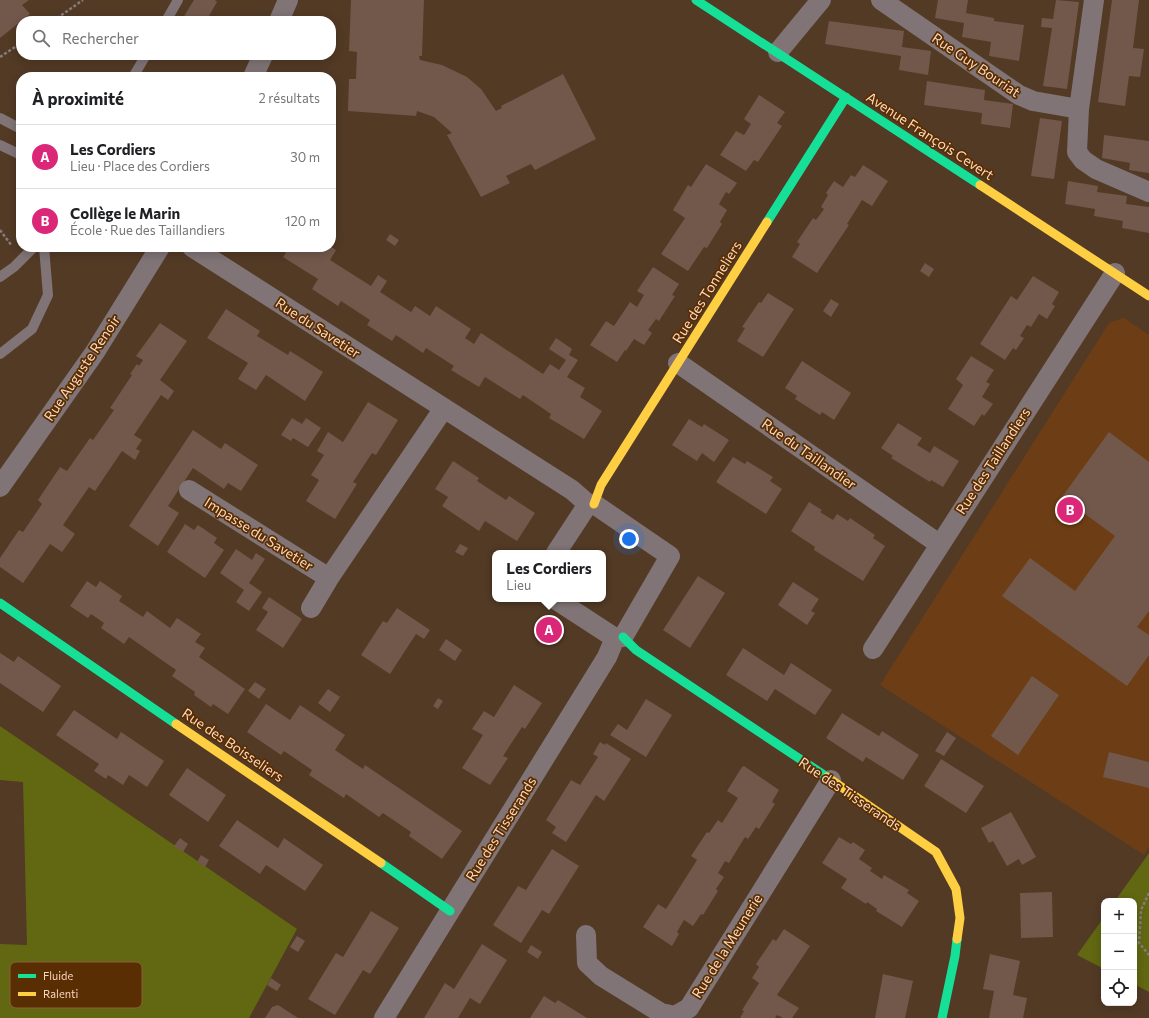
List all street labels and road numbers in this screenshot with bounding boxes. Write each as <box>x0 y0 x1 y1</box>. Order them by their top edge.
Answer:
street label: Rue Guy Bouriat <box>929 29 1024 100</box>
street label: Avenue François Cevert <box>863 88 997 183</box>
street label: Rue des Tonneliers <box>668 237 745 346</box>
street label: Rue du Savetier <box>273 294 364 362</box>
street label: Rue Auguste Renoir <box>40 311 123 424</box>
street label: Rue des Taillandiers <box>952 404 1033 517</box>
street label: Rue du Taillandier <box>759 415 860 493</box>
street label: Impasse du Savetier <box>202 493 317 574</box>
street label: Rue des Boisseliers <box>179 704 287 785</box>
street label: Rue des Tisserands <box>796 753 905 834</box>
street label: Rue des Tisserands <box>462 774 539 884</box>
street label: Rue de la Meunerie <box>688 891 765 1001</box>

